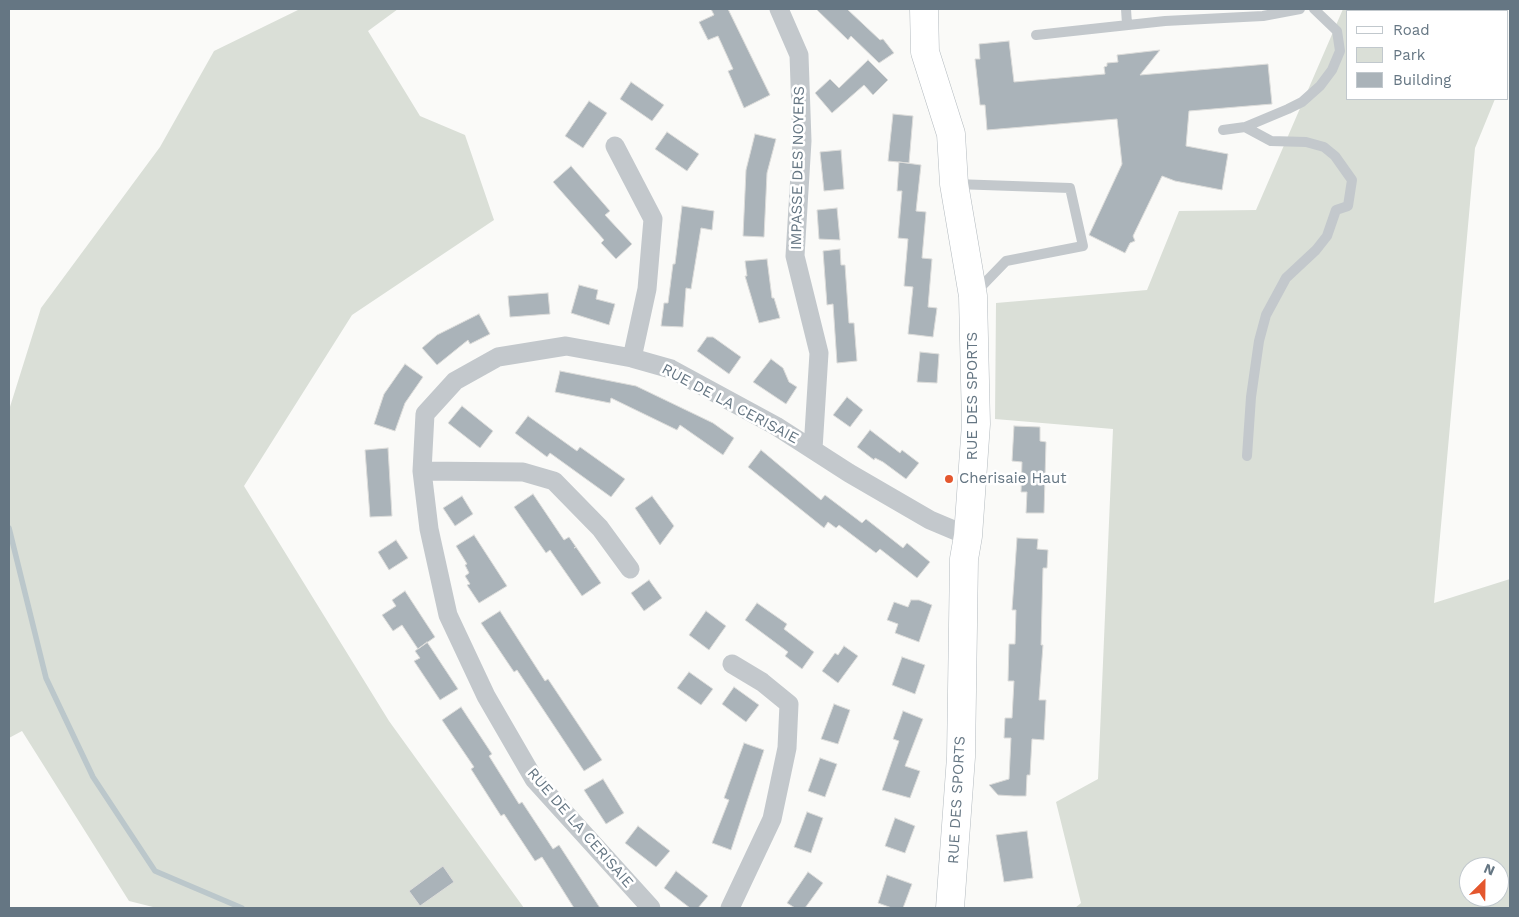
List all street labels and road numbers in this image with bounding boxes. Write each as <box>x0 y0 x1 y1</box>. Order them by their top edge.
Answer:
street label: IMPASSE DES NOYERS <box>788 86 808 250</box>
street label: RUE DES SPORTS <box>964 332 982 460</box>
street label: RUE DE LA CERISAIE <box>658 360 802 448</box>
street label: RUE DES SPORTS <box>945 735 969 865</box>
street label: RUE DE LA CERISAIE <box>523 765 637 891</box>

